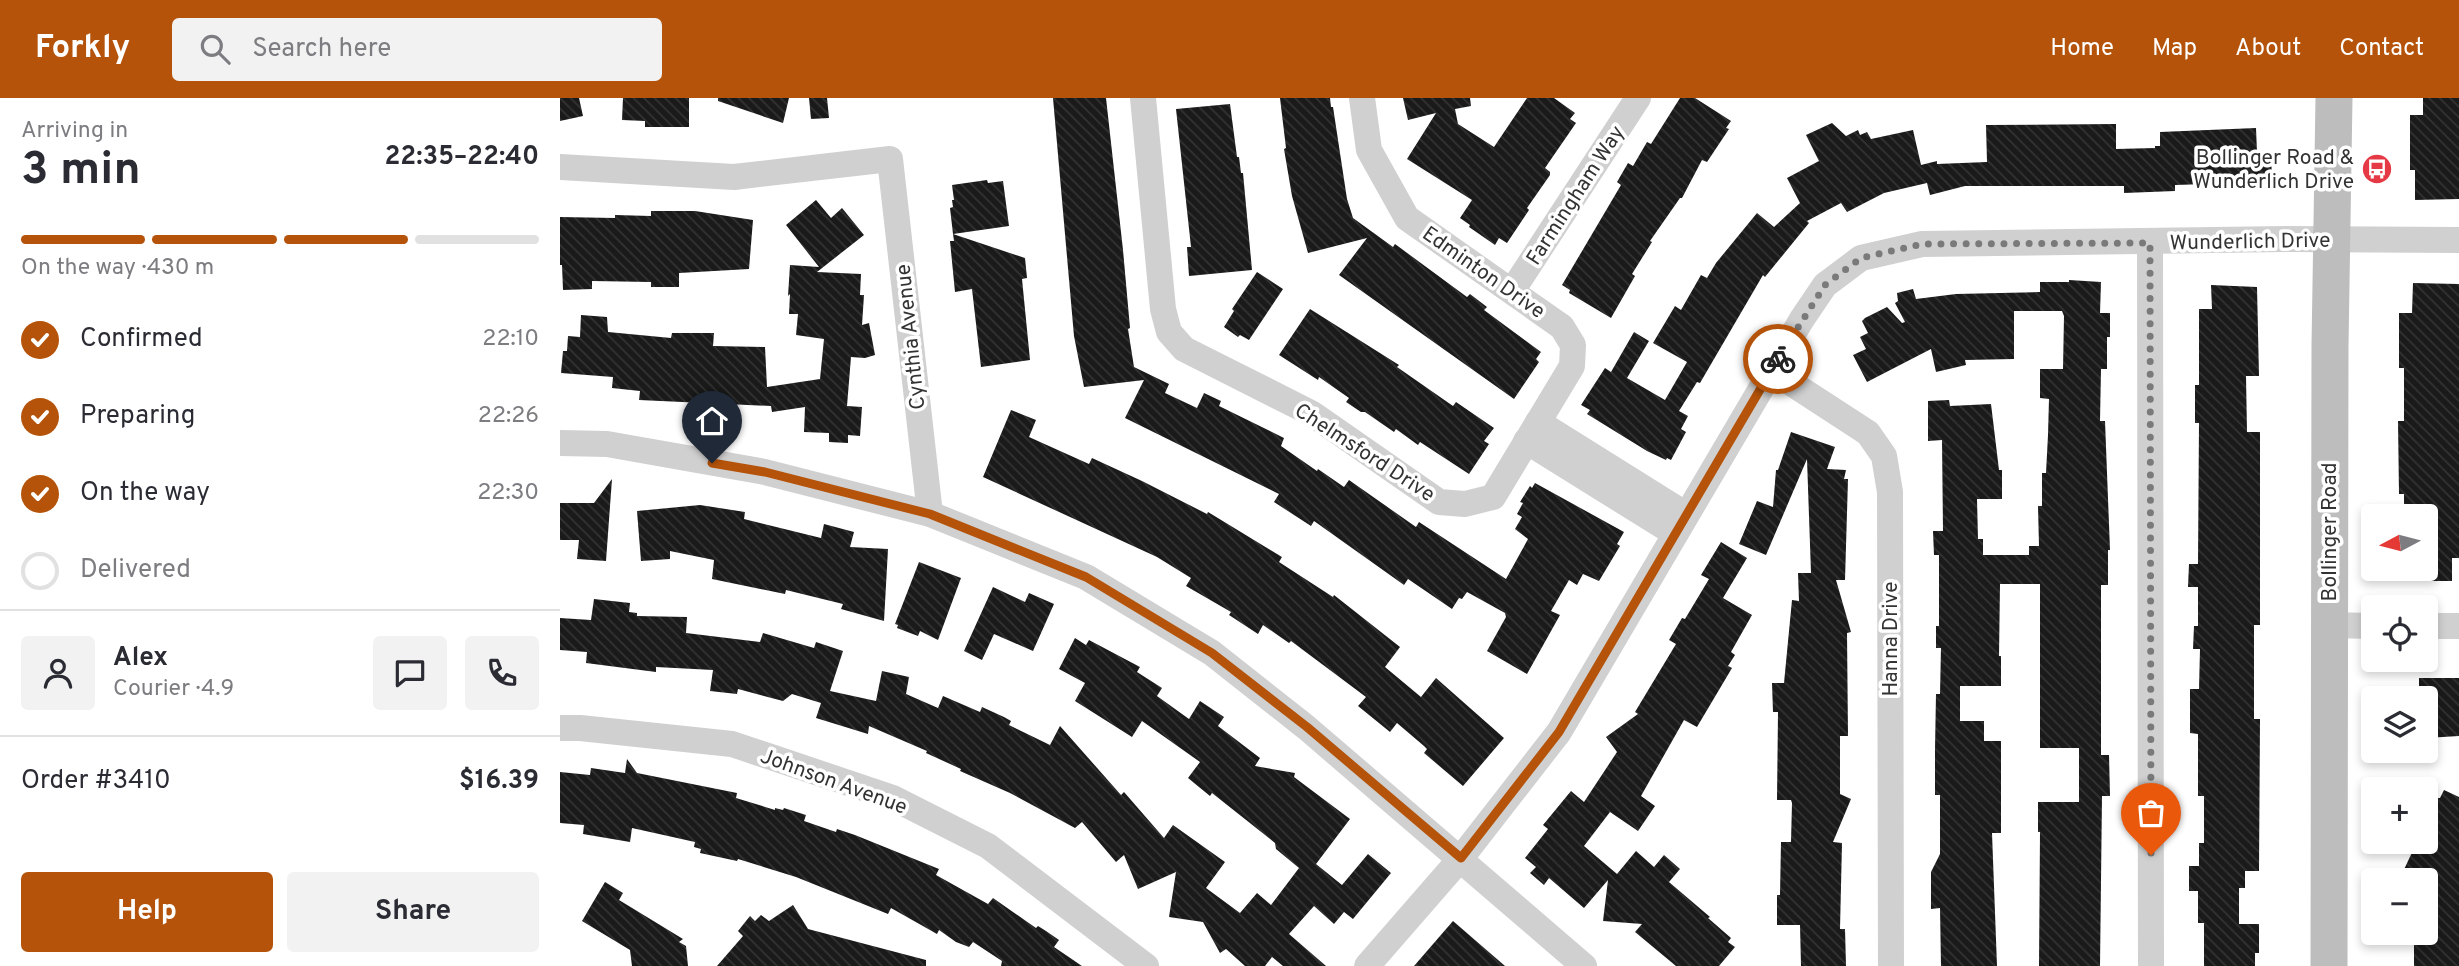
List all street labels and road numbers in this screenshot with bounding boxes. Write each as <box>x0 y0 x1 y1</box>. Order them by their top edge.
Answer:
street label: Farmingham Way <box>1521 121 1632 271</box>
street label: Edminton Drive <box>1416 221 1550 326</box>
street label: Wunderlich Drive <box>2169 228 2331 257</box>
street label: Cynthia Avenue <box>890 263 933 411</box>
street label: Chelmsford Drive <box>1289 398 1440 509</box>
street label: Bollinger Road <box>2317 462 2344 602</box>
street label: Hanna Drive <box>1878 581 1905 697</box>
street label: Johnson Avenue <box>756 743 911 822</box>

